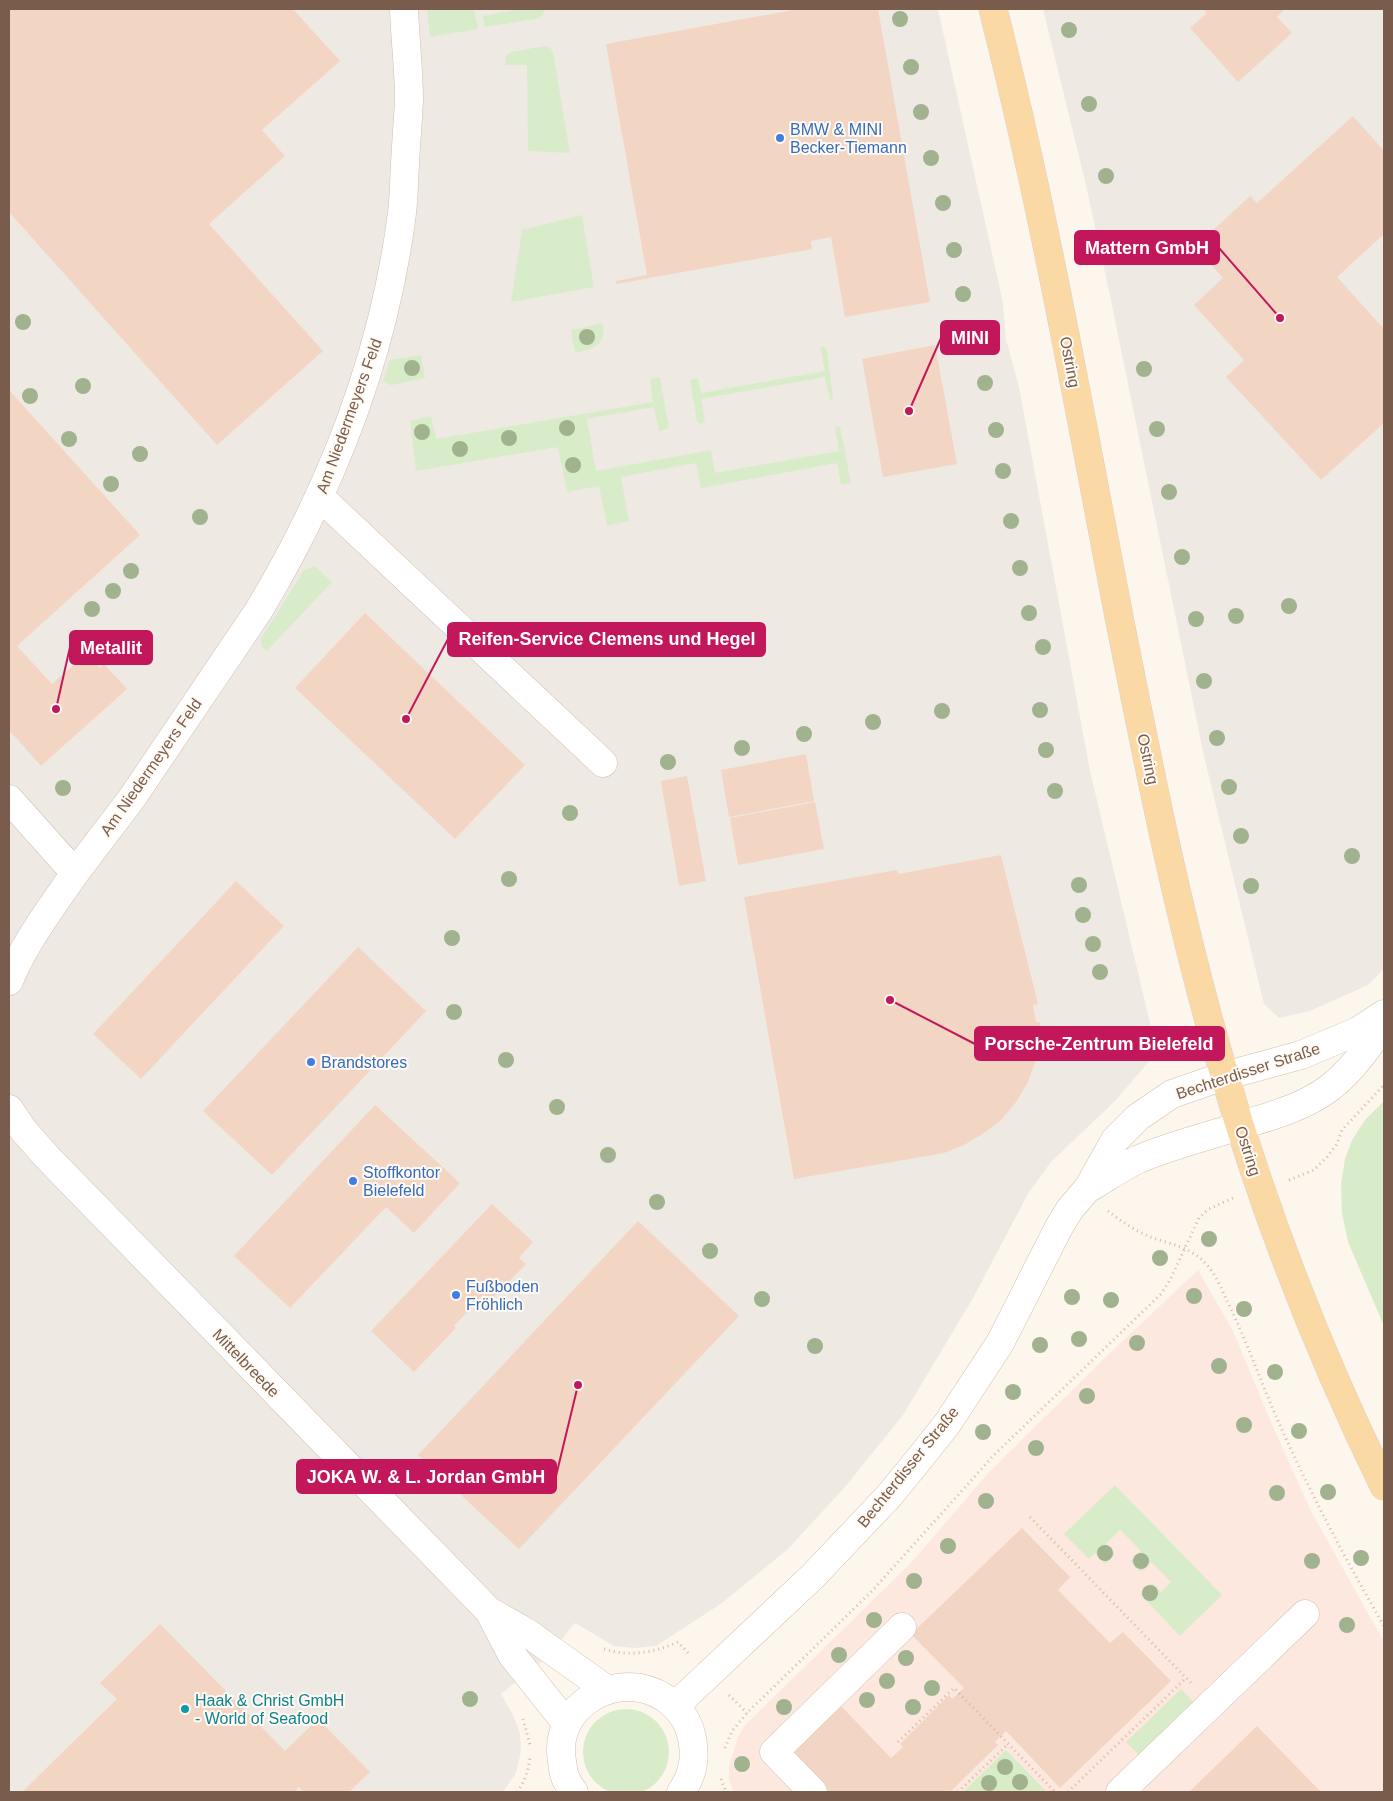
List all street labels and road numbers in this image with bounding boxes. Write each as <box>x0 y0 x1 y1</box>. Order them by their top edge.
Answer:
street label: Ostring <box>1057 335 1083 389</box>
street label: Am Niedermeyers Feld <box>313 336 385 496</box>
street label: Am Niedermeyers Feld <box>97 695 205 839</box>
street label: Ostring <box>1134 732 1162 786</box>
street label: Bechterdisser Straße <box>1174 1040 1322 1102</box>
street label: Ostring <box>1232 1124 1264 1178</box>
street label: Mittelbreede <box>209 1325 283 1401</box>
street label: Bechterdisser Straße <box>854 1403 962 1531</box>

